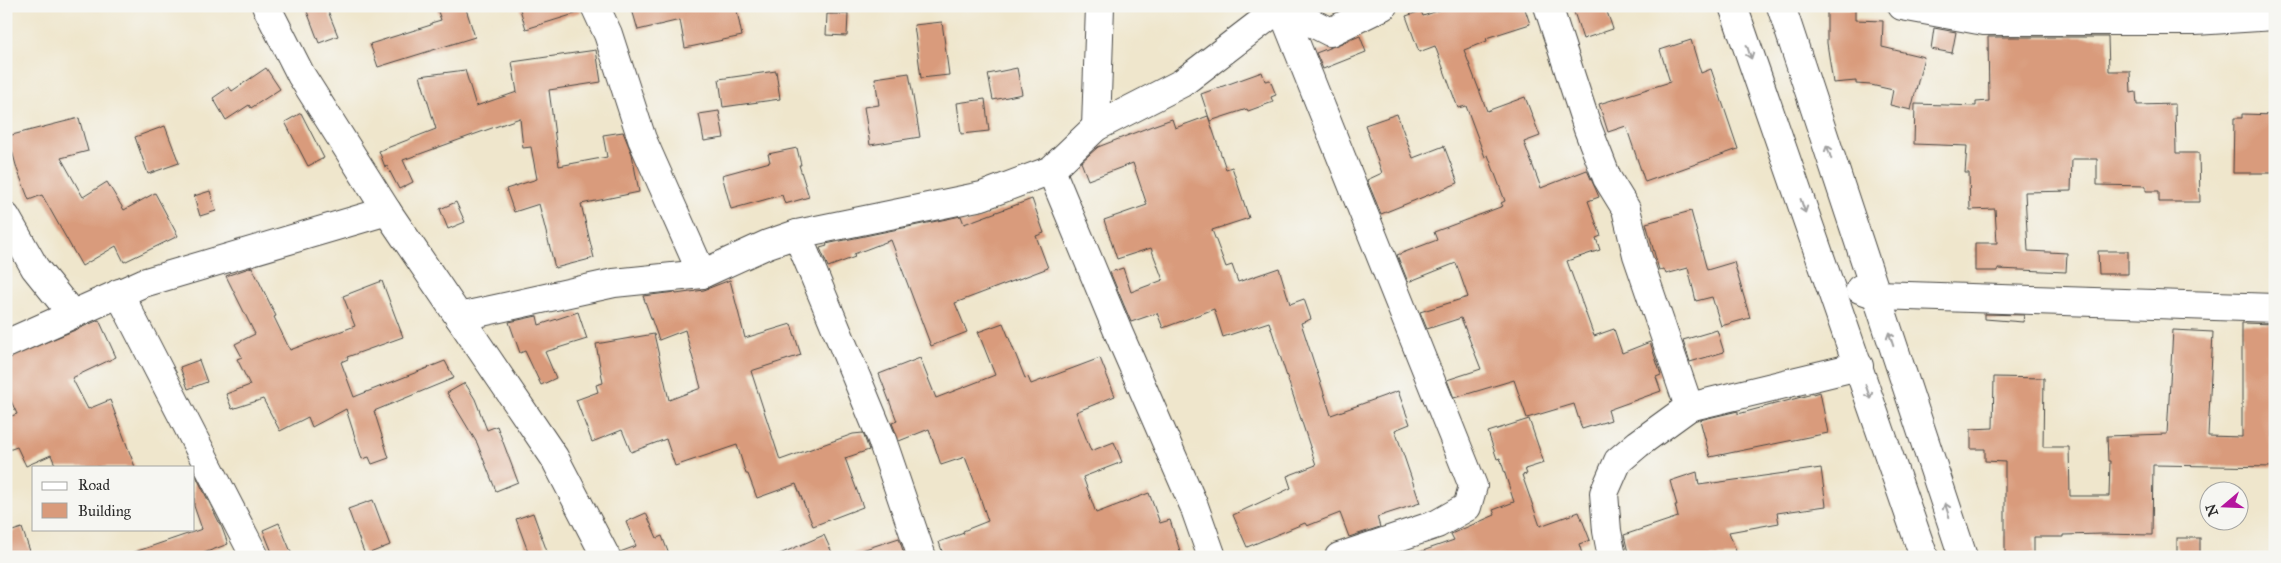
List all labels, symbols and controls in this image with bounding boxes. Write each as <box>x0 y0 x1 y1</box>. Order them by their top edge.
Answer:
one-way arrow <box>1745 44 1755 60</box>
one-way arrow <box>1824 144 1834 160</box>
one-way arrow <box>1799 197 1808 213</box>
one-way arrow <box>1886 332 1895 348</box>
one-way arrow <box>1864 384 1873 399</box>
legend <box>32 466 195 530</box>
text: Road <box>78 476 110 494</box>
north arrow <box>2198 480 2248 530</box>
text: Building <box>78 502 132 520</box>
text: N <box>2202 502 2222 518</box>
one-way arrow <box>1942 503 1952 519</box>

